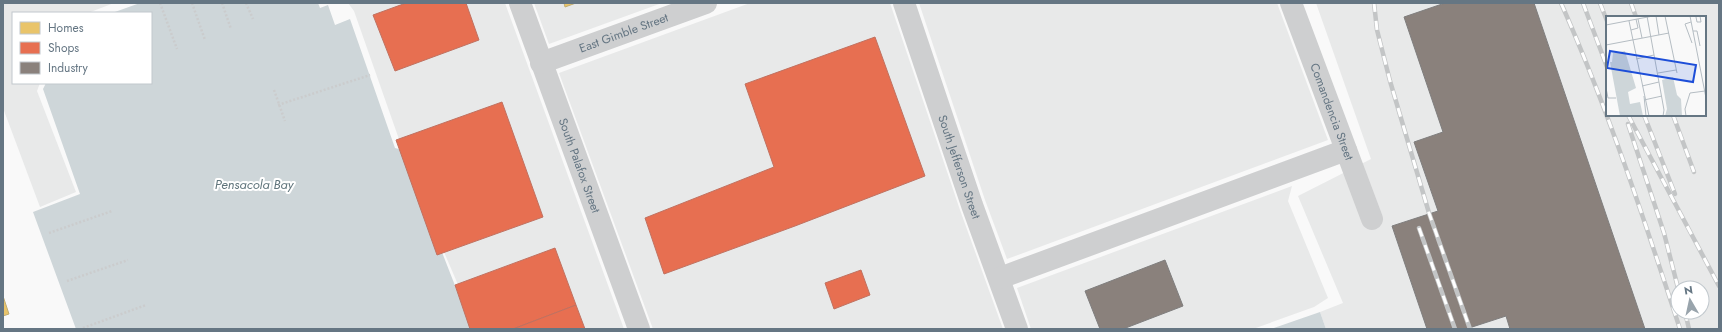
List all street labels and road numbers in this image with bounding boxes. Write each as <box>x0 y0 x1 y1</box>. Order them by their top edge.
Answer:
street label: East Gimble Street <box>577 8 671 57</box>
street label: Comandencia Street <box>1305 60 1358 163</box>
street label: South Jefferson Street <box>933 113 985 221</box>
street label: South Palafox Street <box>554 115 605 216</box>

